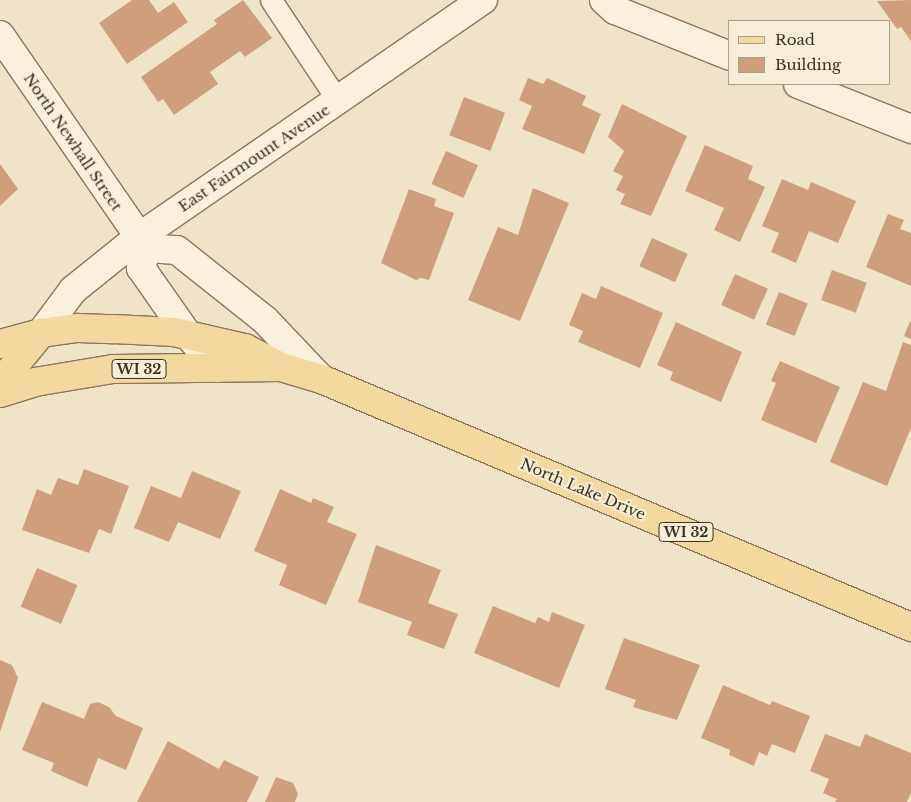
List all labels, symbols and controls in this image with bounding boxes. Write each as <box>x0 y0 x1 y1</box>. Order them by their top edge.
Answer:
legend <box>728 20 891 85</box>
text: Road <box>775 30 815 49</box>
text: Building <box>775 55 841 74</box>
street label: North Newhall Street <box>20 70 126 214</box>
street label: East Fairmount Avenue <box>175 100 333 216</box>
road number: WI 32 <box>112 358 166 380</box>
street label: North Lake Drive <box>518 455 648 523</box>
road number: WI 32 <box>658 520 714 544</box>

